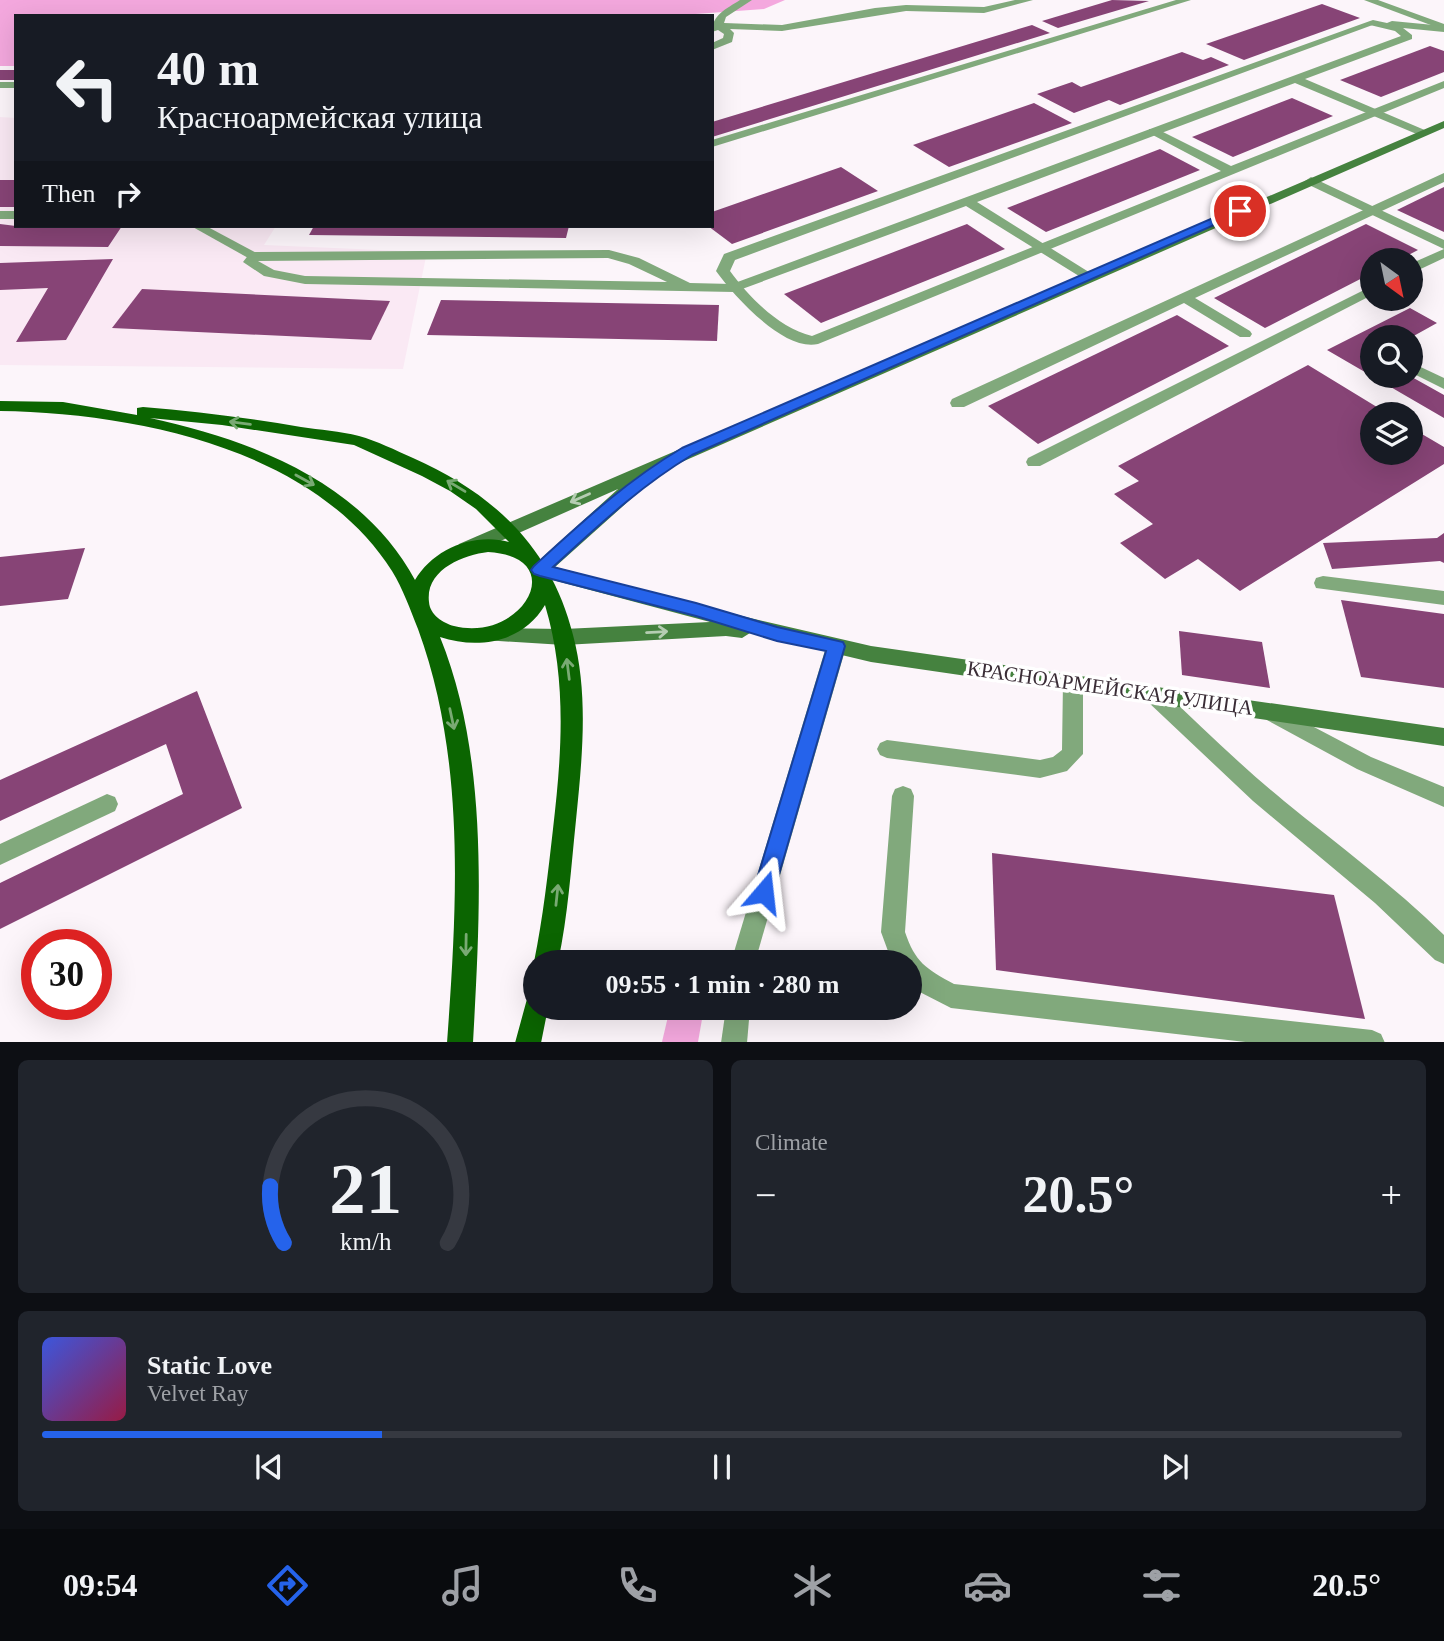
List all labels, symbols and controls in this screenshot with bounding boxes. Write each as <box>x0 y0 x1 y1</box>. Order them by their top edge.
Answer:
text: 40 m <box>157 41 259 96</box>
icon: left <box>42 42 133 133</box>
text: Красноармейская улица <box>157 99 482 135</box>
icon: right <box>109 175 147 213</box>
text: Then <box>42 179 95 208</box>
pin <box>1210 181 1270 241</box>
icon: arrive <box>1221 192 1259 230</box>
north arrow <box>1360 248 1423 312</box>
map controls <box>1360 248 1423 465</box>
button: search <box>1360 325 1423 388</box>
button: layers <box>1360 402 1423 465</box>
one-way arrow <box>229 416 252 429</box>
one-way arrow <box>294 473 314 487</box>
one-way arrow <box>447 479 467 493</box>
one-way arrow <box>569 492 591 505</box>
one-way arrow <box>645 626 668 639</box>
street label: КРАСНОАРМЕЙСКАЯ УЛИЦА <box>965 656 1255 720</box>
one-way arrow <box>562 658 575 680</box>
one-way arrow <box>446 707 460 730</box>
position arrow <box>727 855 801 929</box>
one-way arrow <box>551 884 564 907</box>
speed limit sign: 30 <box>21 929 112 1020</box>
one-way arrow <box>459 933 473 956</box>
text: 09:55 · 1 min · 280 m <box>606 970 840 999</box>
text: Climate <box>755 1130 828 1155</box>
text: 21 <box>329 1148 402 1229</box>
text: 20.5° <box>1023 1166 1134 1223</box>
text: − <box>755 1174 776 1216</box>
text: + <box>1381 1174 1402 1216</box>
text: km/h <box>340 1227 392 1254</box>
text: Static Love <box>147 1351 272 1380</box>
text: Velvet Ray <box>147 1381 249 1406</box>
icon: previous <box>250 1448 288 1486</box>
icon: pause <box>703 1448 741 1486</box>
icon: next <box>1156 1448 1194 1486</box>
icon: directions <box>263 1561 312 1610</box>
icon: music <box>438 1561 487 1610</box>
icon: phone <box>613 1561 662 1610</box>
icon: climate <box>788 1561 837 1610</box>
icon: car <box>963 1561 1012 1610</box>
icon: filters <box>1137 1561 1186 1610</box>
text: 09:54 <box>63 1567 138 1603</box>
text: 20.5° <box>1312 1567 1381 1603</box>

